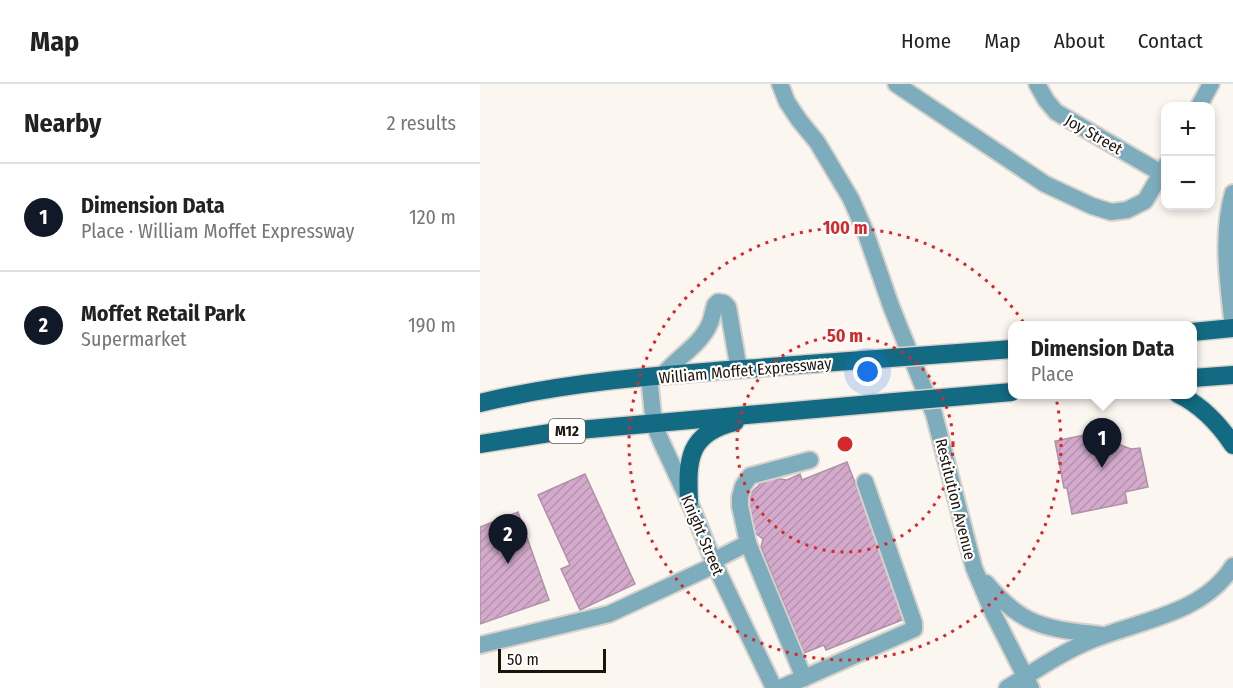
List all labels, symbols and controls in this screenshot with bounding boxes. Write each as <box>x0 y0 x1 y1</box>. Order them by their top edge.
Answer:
text: Map <box>30 25 79 58</box>
text: Home <box>901 28 951 54</box>
text: Map <box>984 28 1021 54</box>
text: About <box>1054 28 1105 54</box>
text: Contact <box>1138 28 1203 54</box>
map controls <box>1161 102 1215 210</box>
button: + <box>1161 102 1215 156</box>
text: Nearby <box>24 108 101 139</box>
street label: Joy Street <box>1062 110 1126 159</box>
text: 2 results <box>387 111 456 135</box>
button: − <box>1161 156 1215 210</box>
text: Dimension Data <box>81 192 225 219</box>
text: 1 <box>39 205 48 229</box>
text: 120 m <box>409 205 456 229</box>
text: 100 m <box>823 217 867 239</box>
text: Place · William Moffet Expressway <box>81 219 354 243</box>
text: Moffet Retail Park <box>81 300 245 327</box>
text: 2 <box>39 313 48 337</box>
text: 190 m <box>408 313 456 337</box>
popup <box>1008 321 1197 399</box>
text: 50 m <box>827 325 863 347</box>
text: Supermarket <box>81 327 187 351</box>
text: Dimension Data <box>1031 335 1174 362</box>
street label: William Moffet Expressway <box>658 353 833 388</box>
your location <box>853 357 882 386</box>
text: Place <box>1031 362 1074 386</box>
pin: 1 <box>1082 418 1122 468</box>
road number: M12 <box>549 419 585 443</box>
centre of rings <box>835 434 855 454</box>
street label: Restitution Avenue <box>931 437 980 562</box>
street label: Knight Street <box>677 492 728 579</box>
pin: 2 <box>489 514 528 564</box>
scale bar <box>498 646 606 674</box>
text: 50 m <box>507 650 539 669</box>

